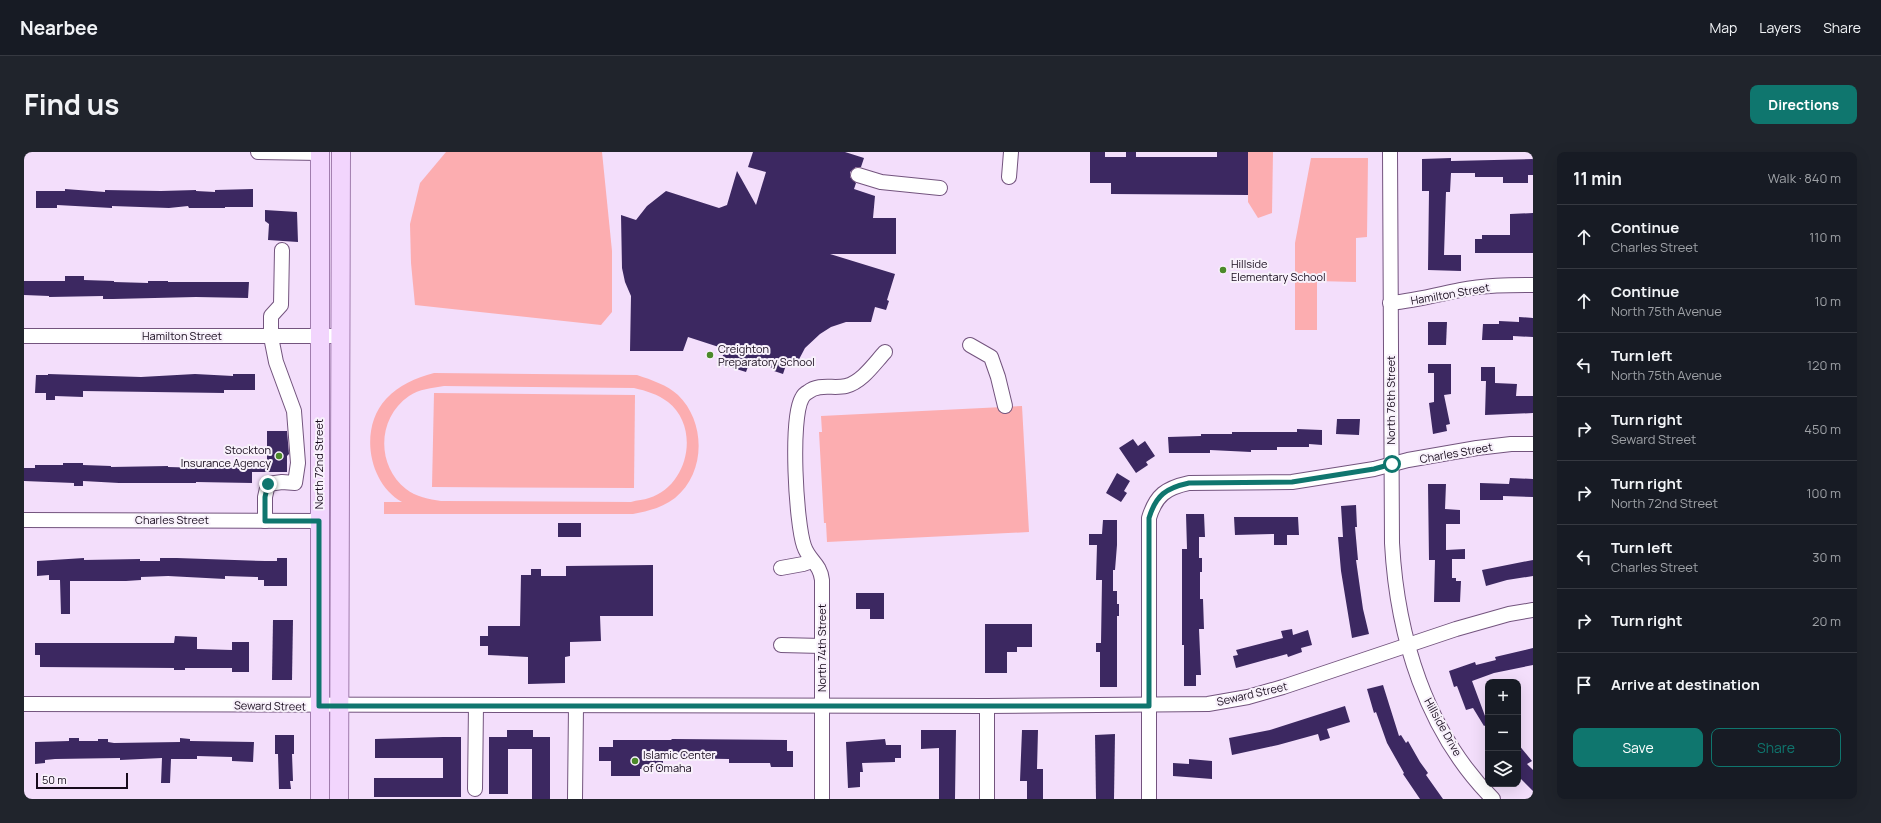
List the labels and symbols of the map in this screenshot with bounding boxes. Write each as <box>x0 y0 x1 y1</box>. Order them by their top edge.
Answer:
place label: Hillside Elementary School <box>1231 256 1326 284</box>
marker: Hillside Elementary School <box>1218 265 1228 275</box>
street label: Hamilton Street <box>1409 279 1491 308</box>
street label: Hamilton Street <box>142 328 222 343</box>
place label: Creighton Preparatory School <box>718 341 815 369</box>
marker: Creighton Preparatory School <box>705 350 715 360</box>
street label: North 76th Street <box>1383 356 1398 444</box>
street label: North 72nd Street <box>311 419 326 509</box>
street label: Charles Street <box>1418 439 1494 466</box>
place label: Stockton Insurance Agency <box>181 442 271 470</box>
marker: Stockton Insurance Agency <box>274 451 284 461</box>
route start <box>1383 455 1401 473</box>
route end <box>259 475 277 493</box>
street label: Charles Street <box>135 512 209 527</box>
street label: North 74th Street <box>814 604 829 692</box>
street label: Seward Street <box>1215 678 1289 709</box>
street label: Hillside Drive <box>1421 695 1466 759</box>
street label: Seward Street <box>234 697 306 714</box>
place label: Islamic Center of Omaha <box>643 747 715 775</box>
marker: Islamic Center of Omaha <box>630 756 640 766</box>
scale bar <box>36 771 128 790</box>

